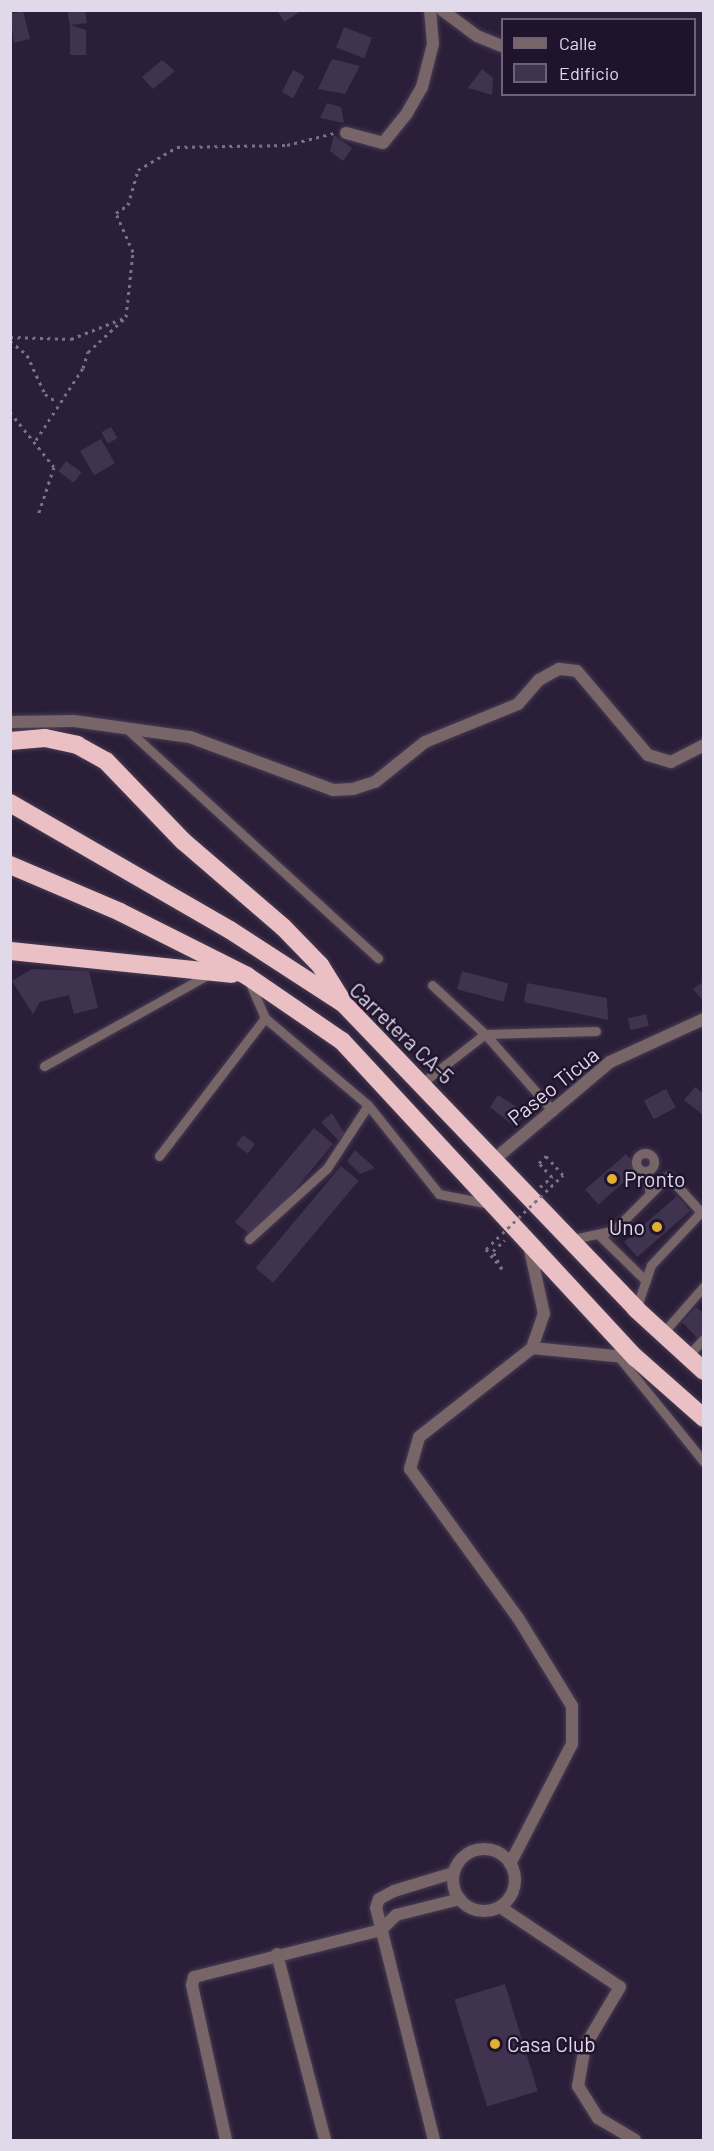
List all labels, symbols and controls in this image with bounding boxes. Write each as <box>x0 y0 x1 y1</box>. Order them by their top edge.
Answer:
legend <box>501 18 696 96</box>
text: Calle <box>559 32 597 54</box>
text: Edificio <box>559 62 619 84</box>
street label: Carretera CA-5 <box>345 977 459 1089</box>
street label: Paseo Ticua <box>502 1042 604 1130</box>
place label: Pronto <box>624 1166 686 1192</box>
marker: Pronto <box>605 1172 619 1186</box>
place label: Uno <box>609 1214 645 1240</box>
marker: Uno <box>650 1220 664 1234</box>
place label: Casa Club <box>507 2031 596 2057</box>
marker: Casa Club <box>488 2037 502 2051</box>

